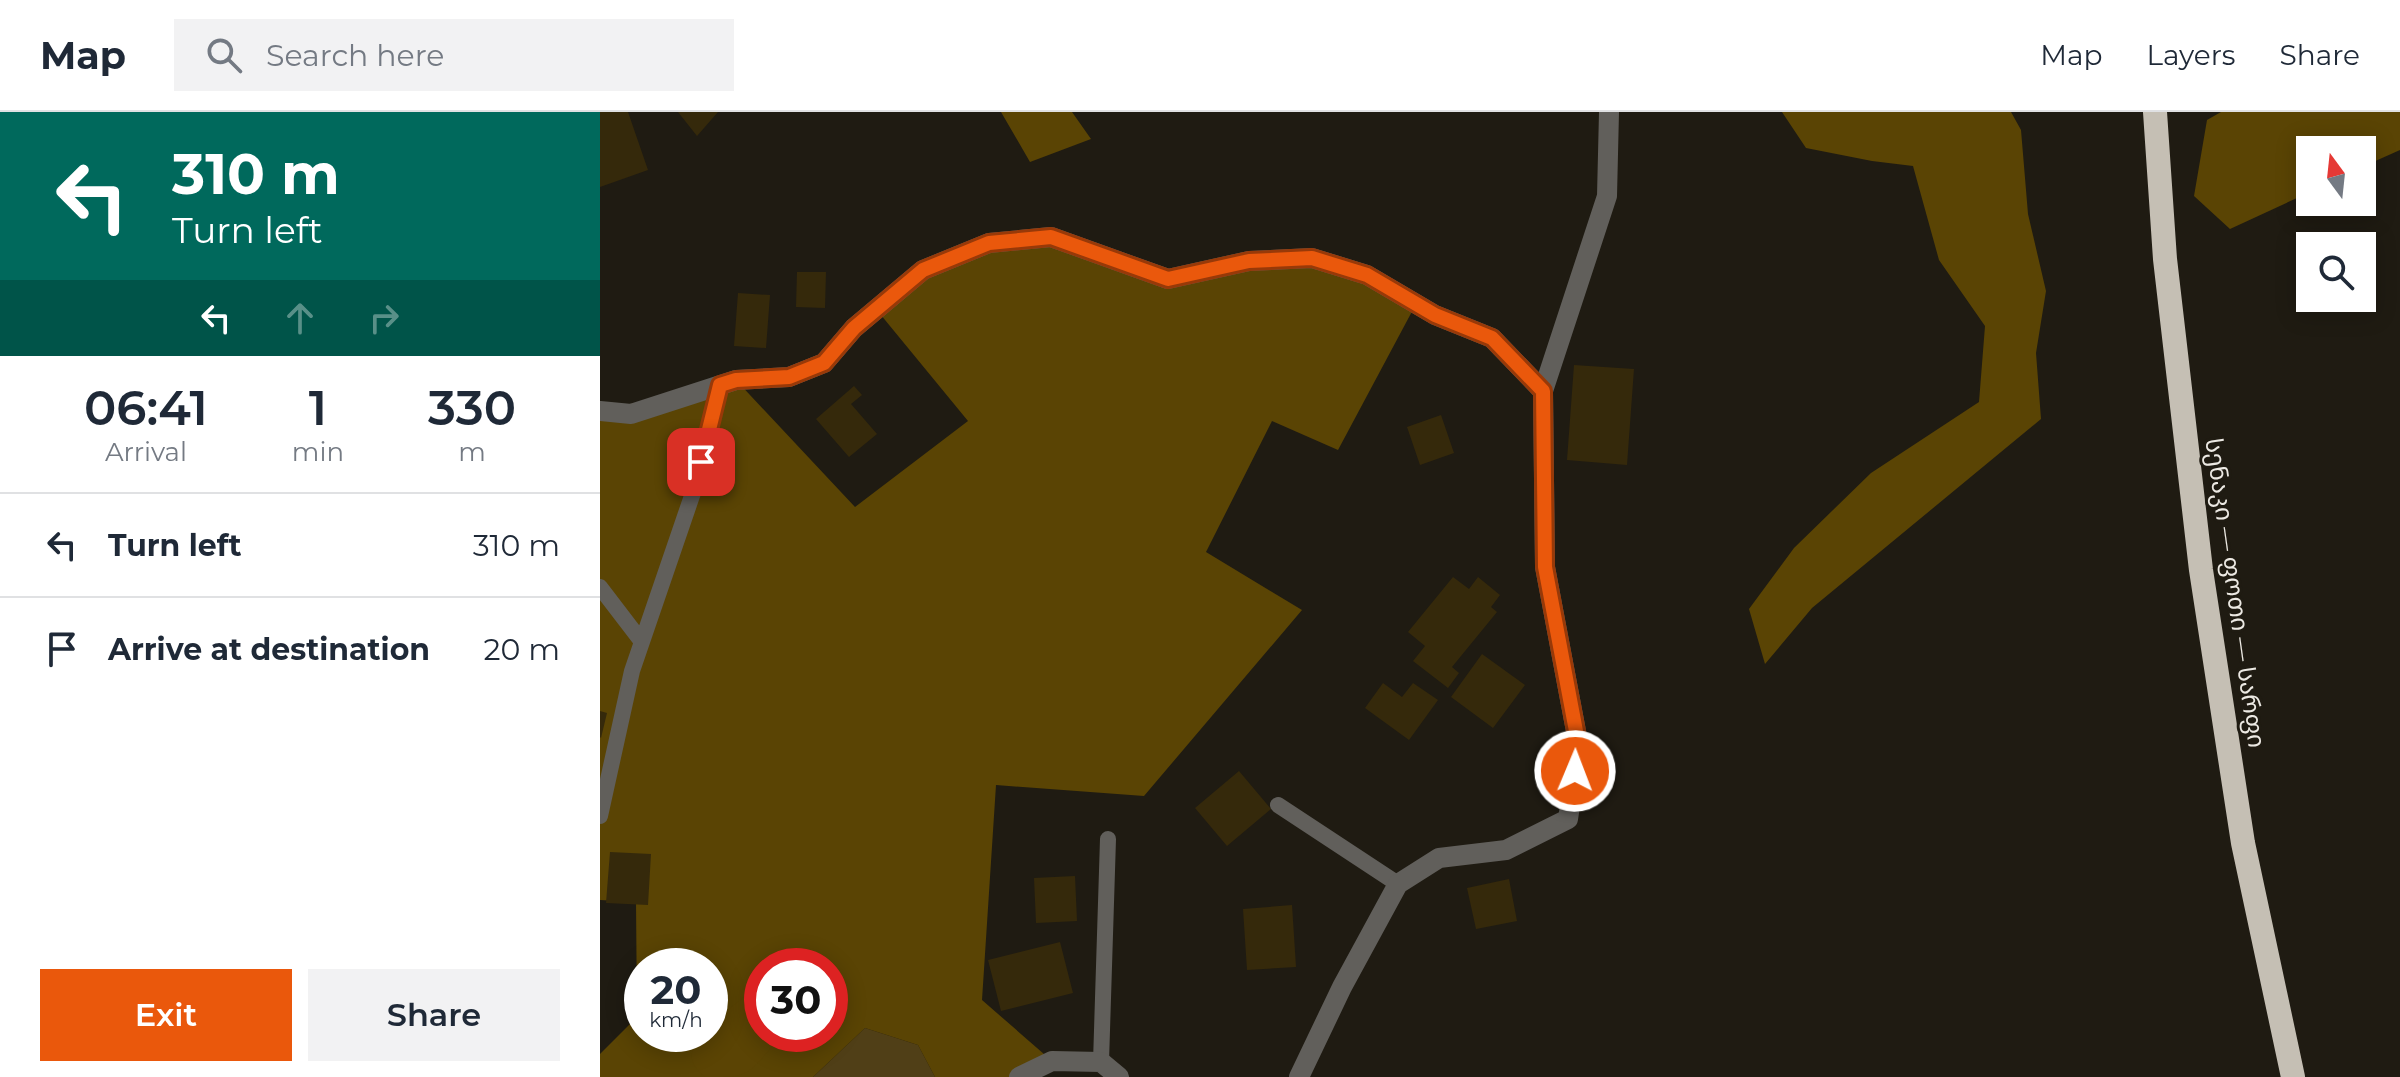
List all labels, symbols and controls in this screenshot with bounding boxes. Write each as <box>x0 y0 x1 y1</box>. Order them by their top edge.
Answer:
search box <box>174 19 734 91</box>
text: Map <box>40 32 126 79</box>
icon: search <box>202 33 246 77</box>
text: Search here <box>266 37 444 74</box>
text: Map <box>2040 38 2103 72</box>
text: Layers <box>2147 38 2236 72</box>
text: Share <box>2280 38 2360 72</box>
north arrow <box>2296 136 2376 216</box>
map controls <box>2296 136 2376 312</box>
text: 310 m <box>172 140 340 208</box>
icon: left <box>40 144 144 248</box>
text: Turn left <box>172 208 323 252</box>
button: search <box>2296 232 2376 312</box>
icon: left <box>194 296 238 340</box>
icon: ahead <box>278 296 322 340</box>
icon: right <box>362 296 406 340</box>
text: 06:41 <box>84 379 208 437</box>
text: 1 <box>309 379 327 437</box>
text: 330 <box>428 379 516 437</box>
pin <box>667 428 735 496</box>
text: Arrival <box>105 436 187 468</box>
text: min <box>292 436 344 468</box>
text: m <box>458 436 486 468</box>
street label: სენაკი — ფოთი — სარფი <box>2199 436 2272 750</box>
icon: arrive <box>679 440 723 484</box>
icon: left <box>40 523 84 567</box>
text: Turn left <box>108 527 241 564</box>
text: 310 m <box>473 527 560 564</box>
icon: arrive <box>40 627 84 671</box>
text: Arrive at destination <box>108 631 430 668</box>
text: 20 m <box>483 631 560 668</box>
position arrow <box>1533 729 1617 813</box>
speed limit sign: 30 <box>744 948 848 1052</box>
text: 20 <box>651 965 701 1014</box>
button: Exit <box>40 969 292 1061</box>
button: Share <box>308 969 560 1061</box>
text: km/h <box>649 1008 703 1032</box>

